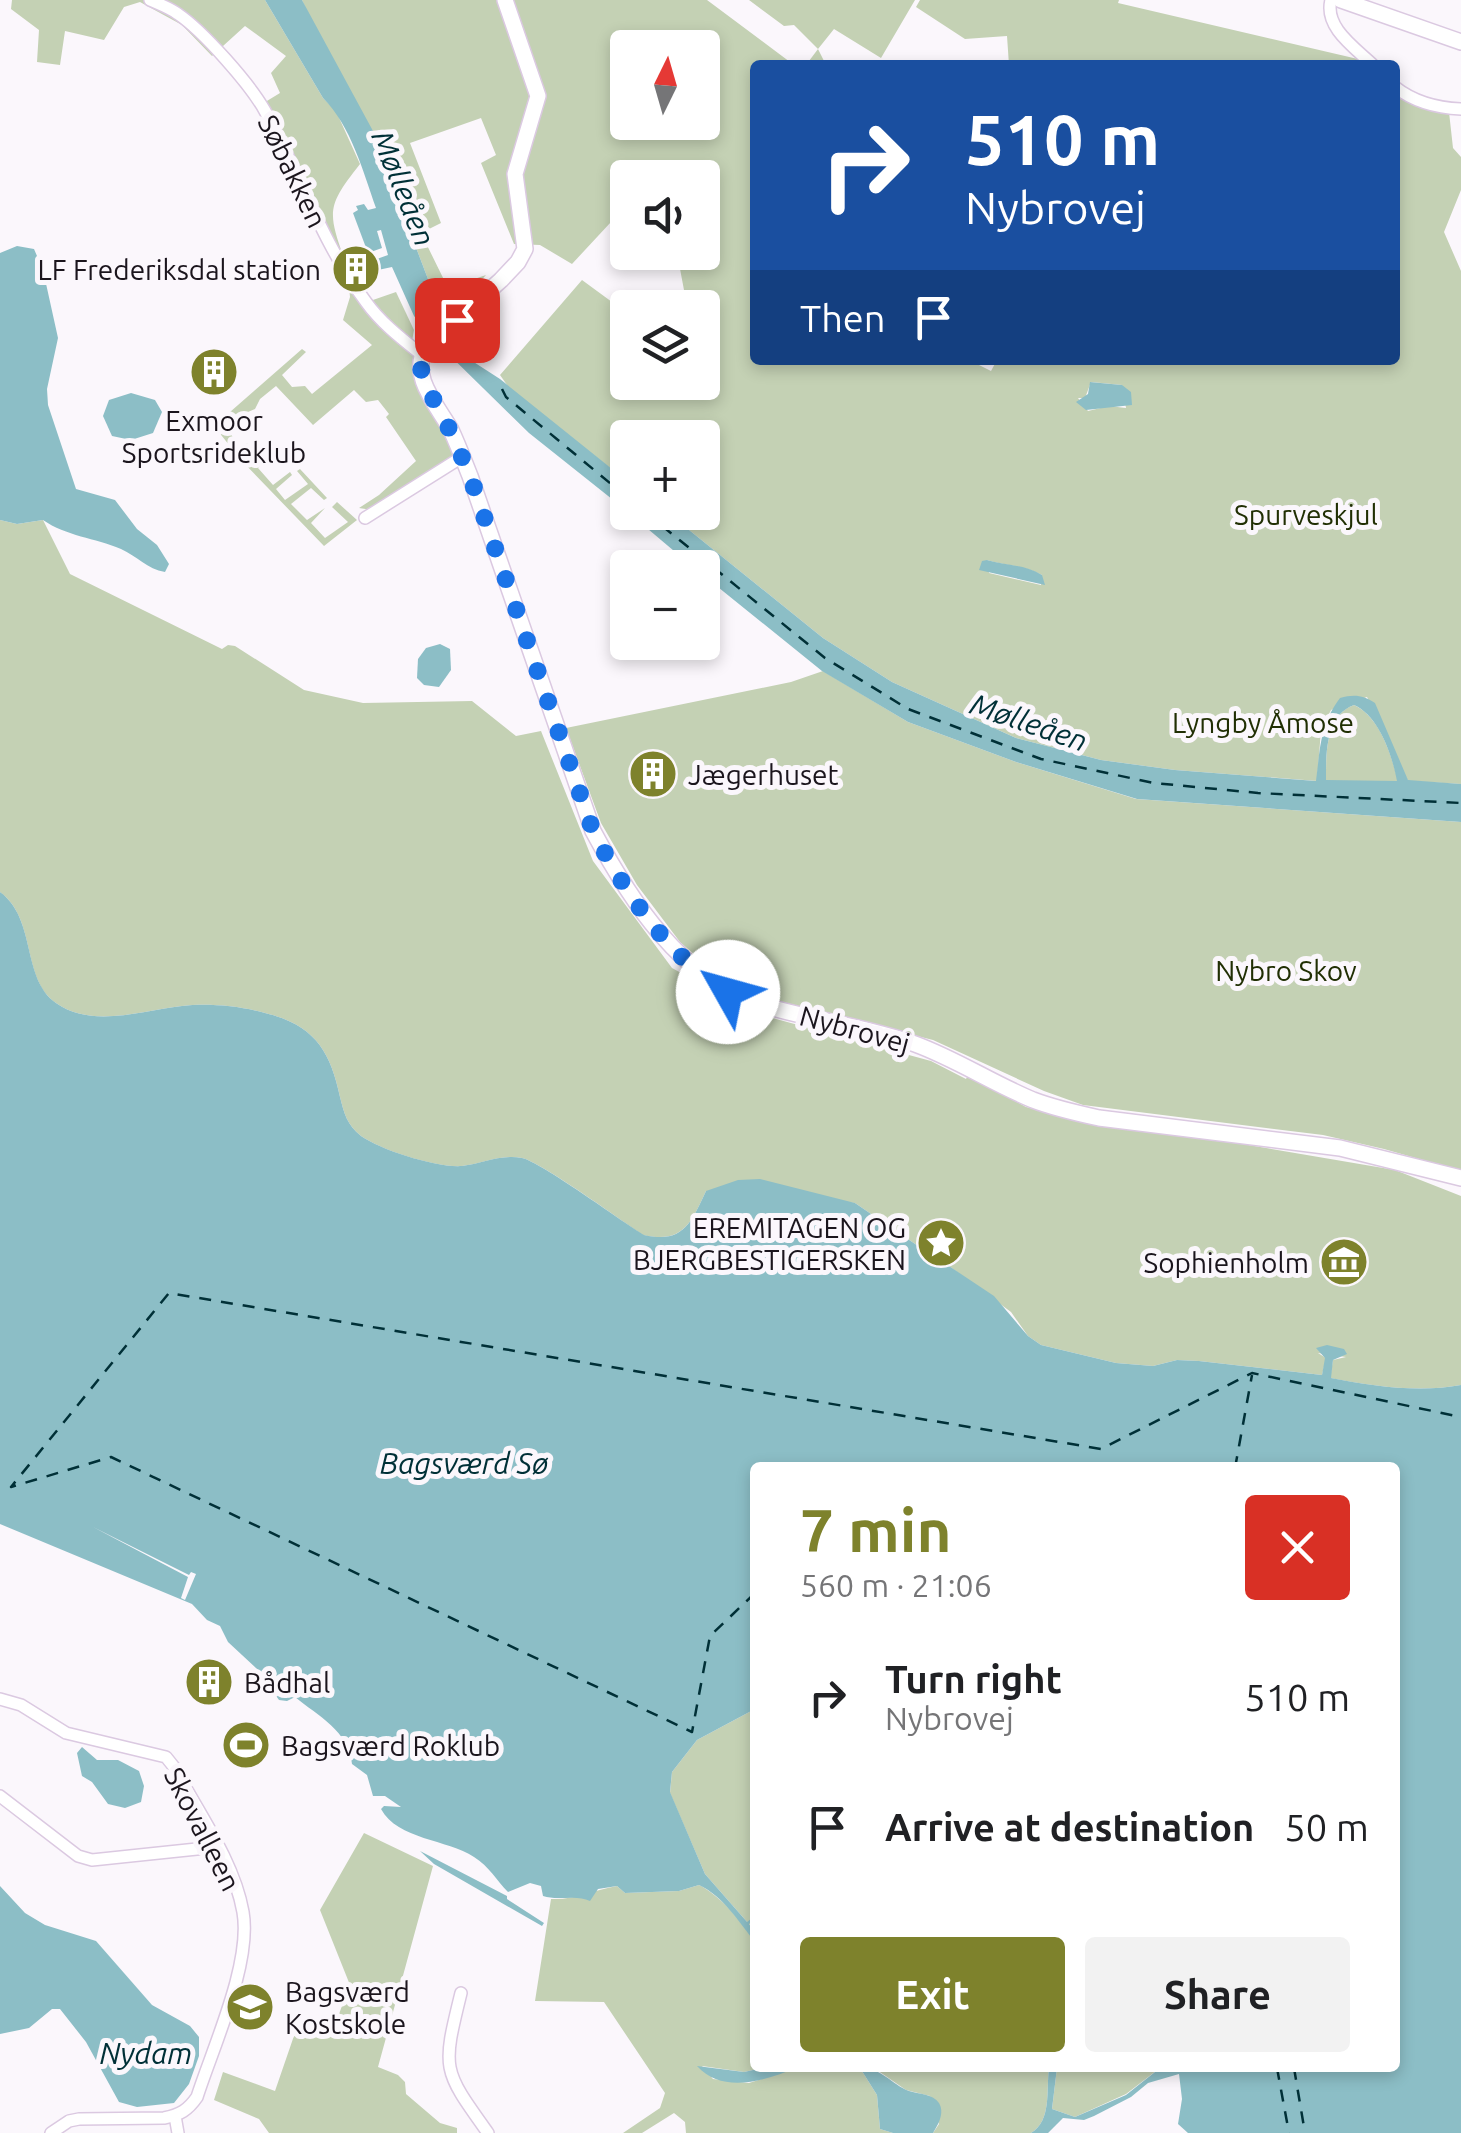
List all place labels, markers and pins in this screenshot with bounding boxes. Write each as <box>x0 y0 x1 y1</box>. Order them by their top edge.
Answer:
building icon: LF Frederiksdal station <box>330 243 382 295</box>
place label: LF Frederiksdal station <box>38 254 321 285</box>
pin <box>415 278 500 363</box>
building icon: Exmoor Sportsrideklub <box>188 346 240 398</box>
place label: Exmoor Sportsrideklub <box>122 405 306 468</box>
building icon: Jægerhuset <box>627 748 679 800</box>
place label: Jægerhuset <box>688 759 839 790</box>
place label: EREMITAGEN OG BJERGBESTIGERSKEN <box>633 1212 906 1275</box>
place icon: EREMITAGEN OG BJERGBESTIGERSKEN <box>915 1217 967 1269</box>
museum icon: Sophienholm <box>1318 1236 1370 1288</box>
place label: Sophienholm <box>1143 1247 1309 1278</box>
building icon: Bådhal <box>183 1656 235 1708</box>
place label: Bådhal <box>244 1667 330 1698</box>
sports icon: Bagsværd Roklub <box>220 1719 272 1771</box>
place label: Bagsværd Roklub <box>281 1730 500 1761</box>
place label: Bagsværd Kostskole <box>285 1976 410 2039</box>
school or university icon: Bagsværd Kostskole <box>224 1981 276 2033</box>

